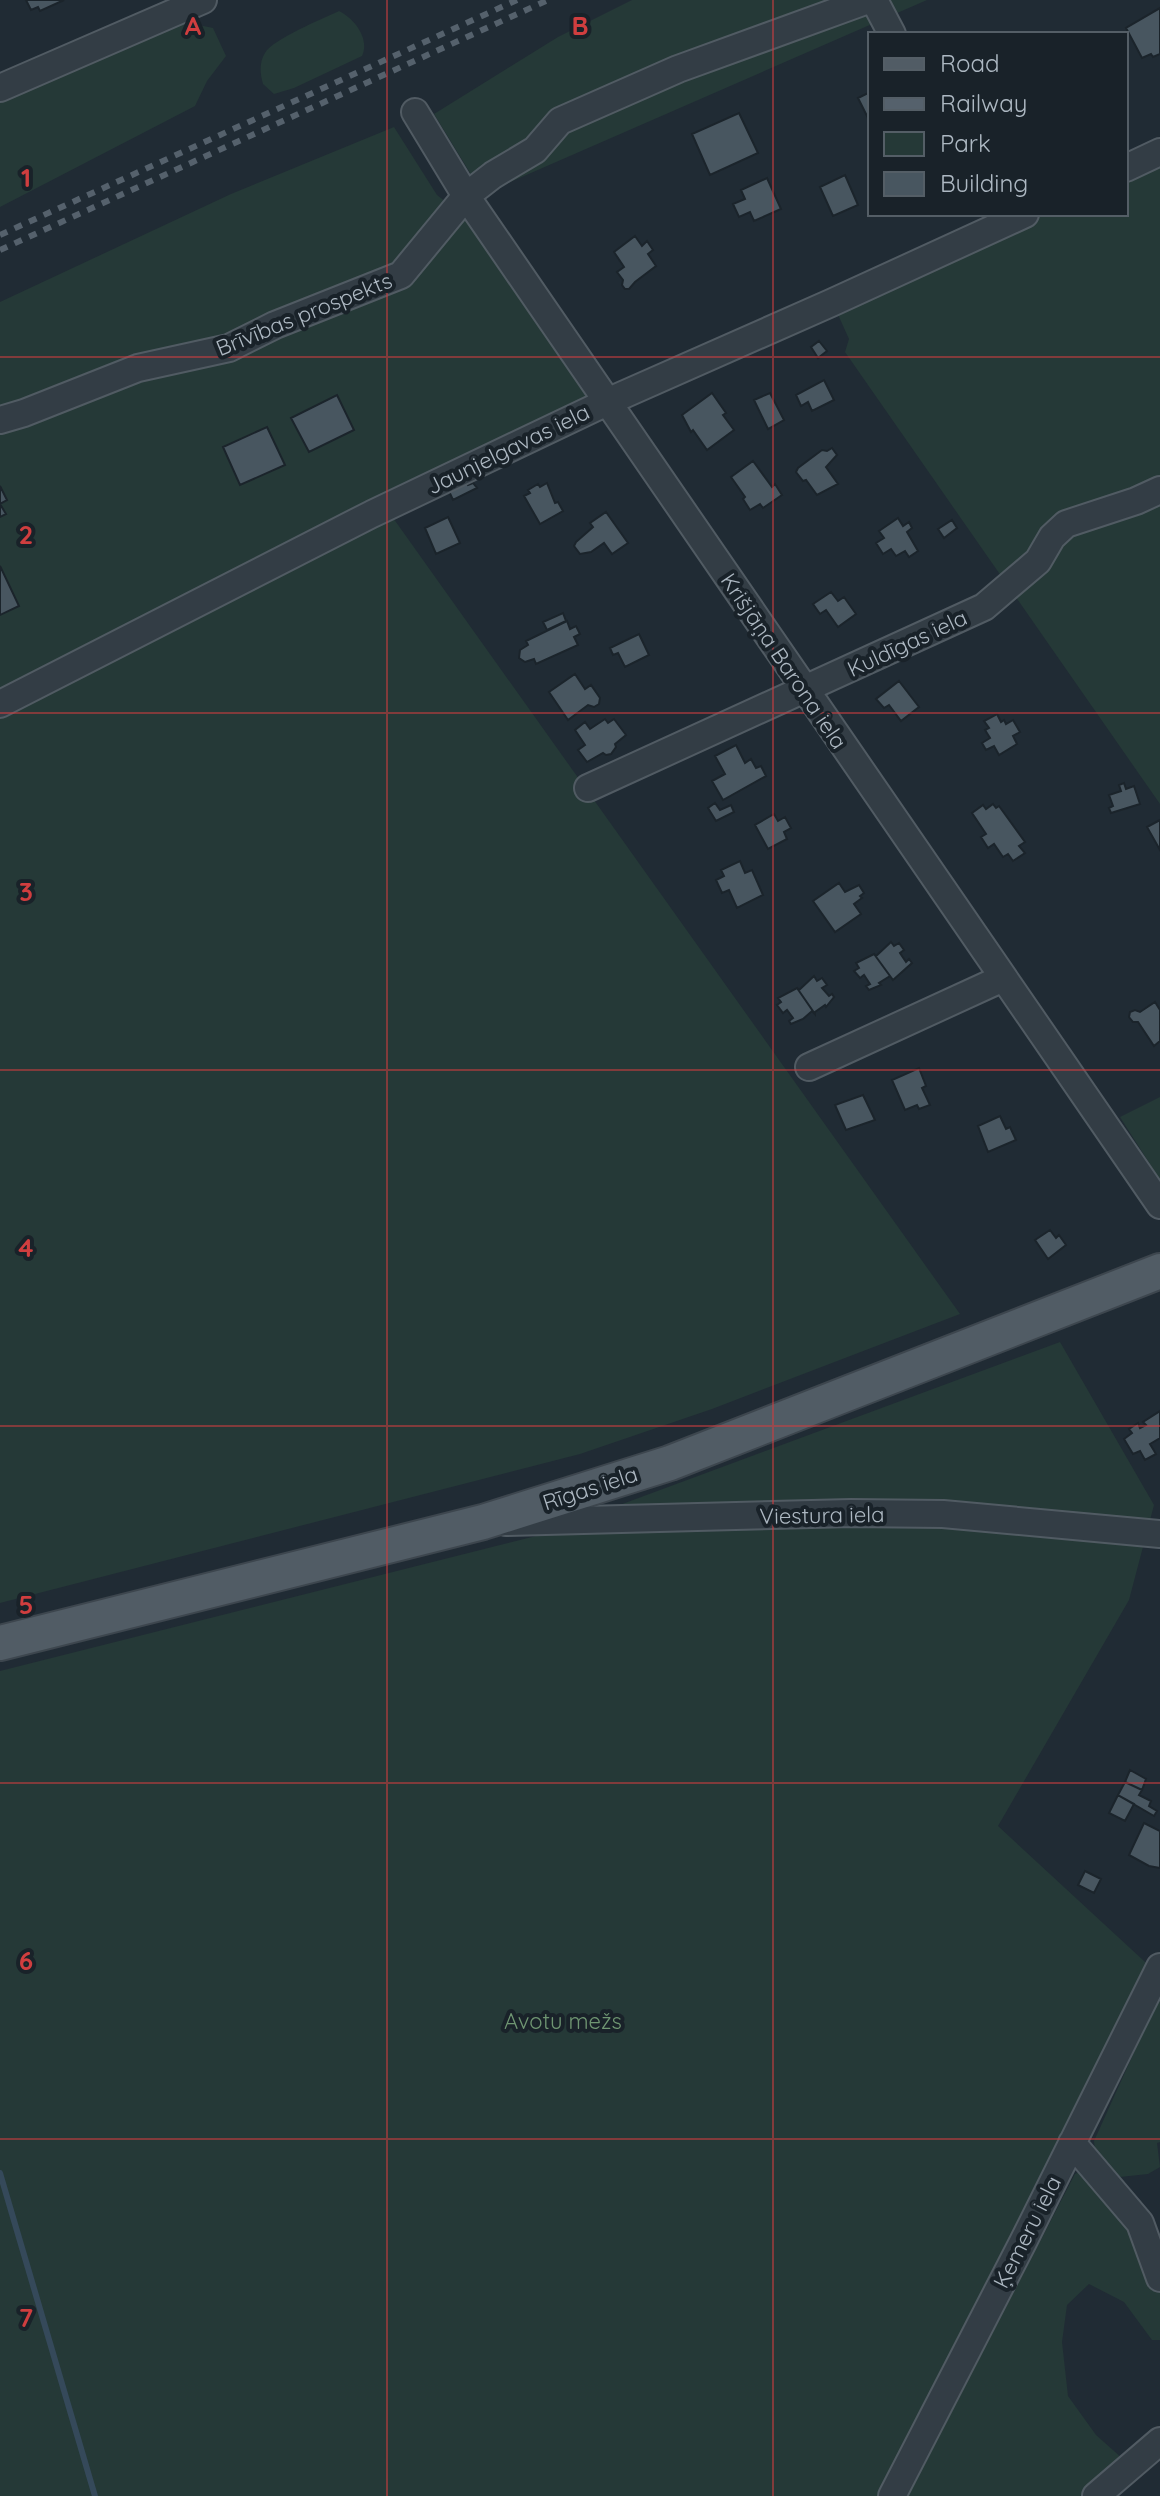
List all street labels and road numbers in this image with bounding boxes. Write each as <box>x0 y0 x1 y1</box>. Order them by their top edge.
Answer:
street label: Brīvības prospekts <box>212 266 396 362</box>
street label: Jaunjelgavas iela <box>422 397 594 501</box>
street label: Krišjāņa Barona iela <box>715 568 853 754</box>
street label: Kuldīgas iela <box>843 603 971 683</box>
street label: Rīgas iela <box>539 1460 641 1516</box>
street label: Viestura iela <box>759 1500 885 1530</box>
street label: Ķemeru iela <box>987 2171 1067 2293</box>

